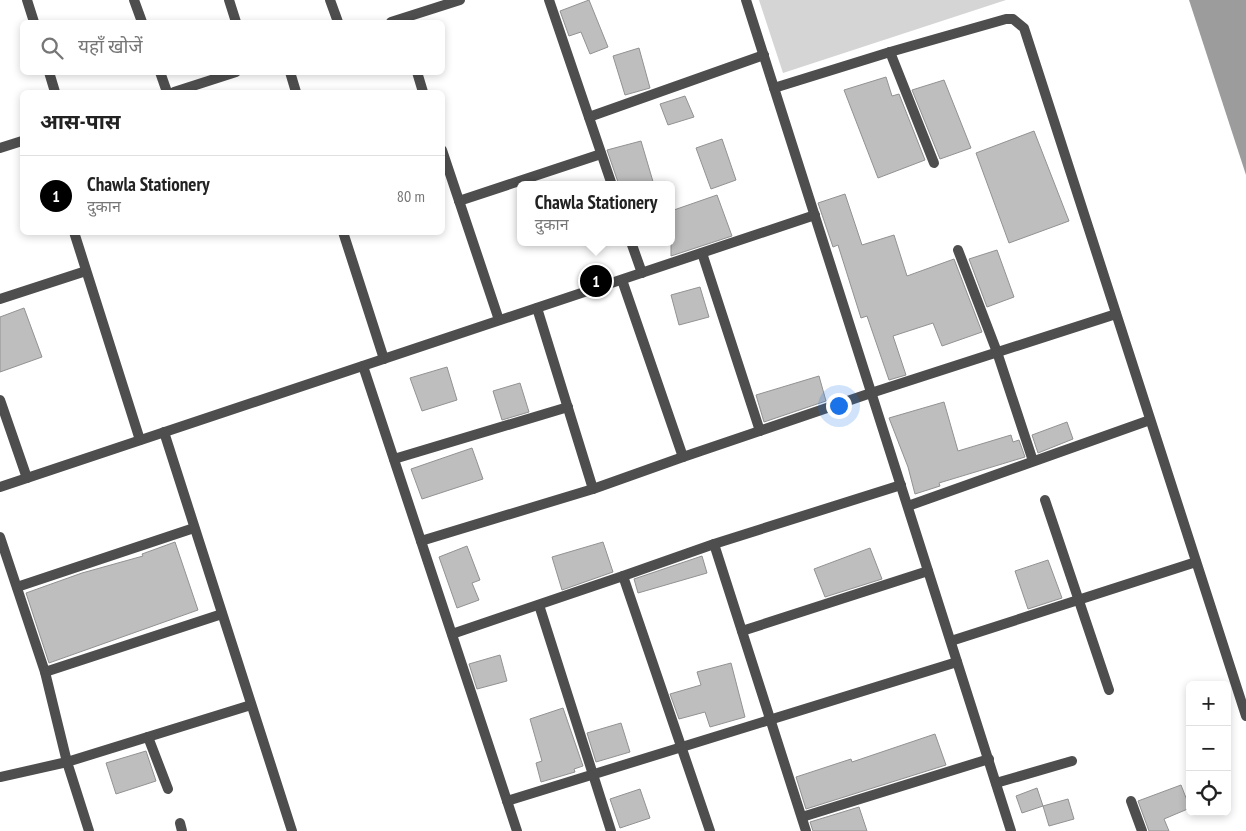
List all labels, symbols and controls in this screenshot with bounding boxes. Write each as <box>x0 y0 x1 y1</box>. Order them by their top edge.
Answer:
search box <box>20 20 445 75</box>
icon: search <box>38 34 66 62</box>
text: यहाँ खोजें <box>78 34 143 58</box>
text: आस-पास <box>40 108 120 135</box>
text: Chawla Stationery <box>87 172 210 196</box>
popup <box>517 181 675 246</box>
text: 1 <box>52 186 60 206</box>
text: 80 m <box>397 186 425 206</box>
text: Chawla Stationery <box>535 190 657 214</box>
text: दुकान <box>87 196 121 216</box>
text: दुकान <box>535 214 569 234</box>
pin: 1 <box>580 262 612 300</box>
your location <box>826 393 852 419</box>
map controls <box>1186 681 1231 816</box>
button: + <box>1186 681 1231 726</box>
button: − <box>1186 726 1231 771</box>
button: locate <box>1186 771 1231 816</box>

